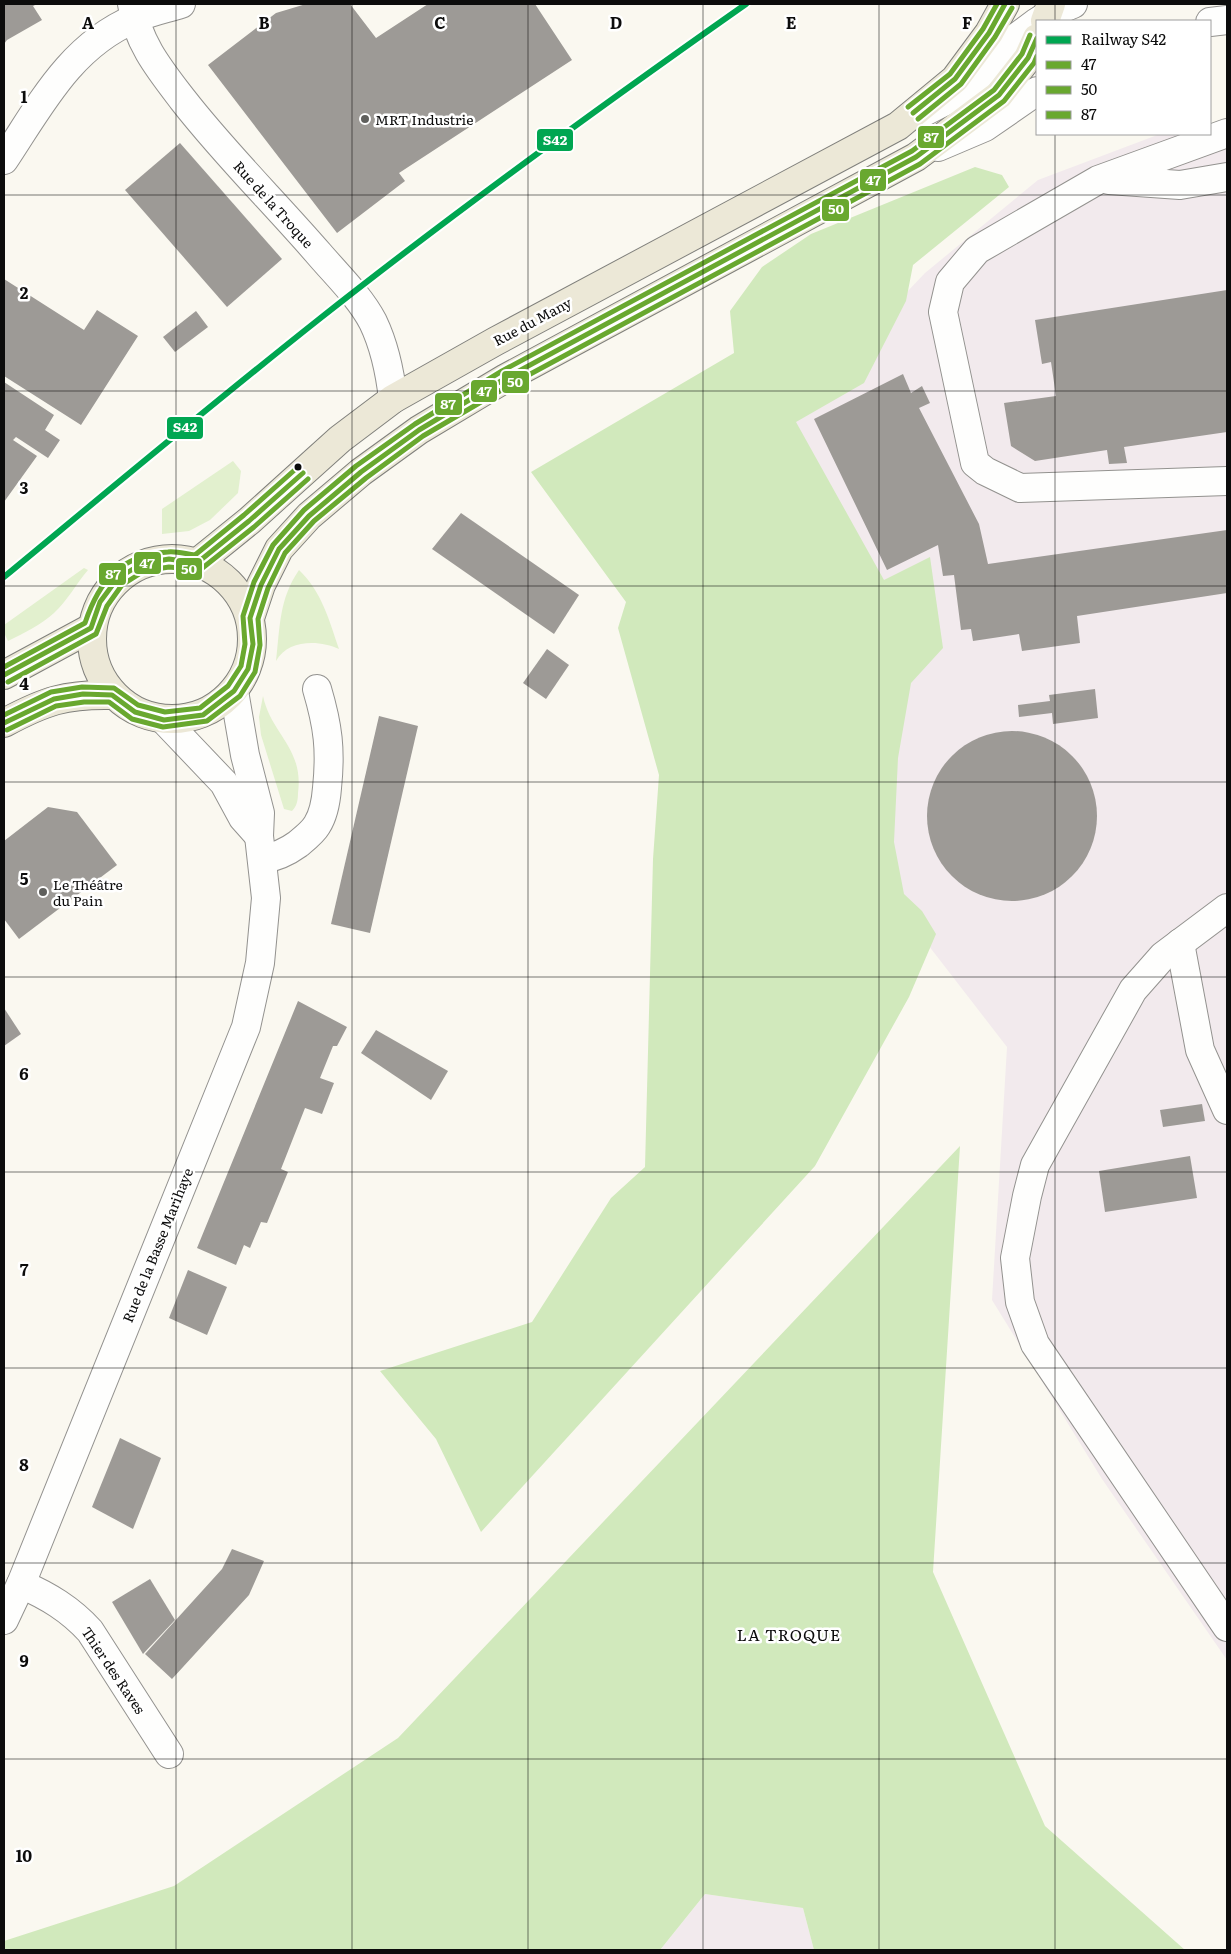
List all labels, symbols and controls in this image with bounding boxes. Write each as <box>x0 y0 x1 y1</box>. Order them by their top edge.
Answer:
text: A <box>82 10 94 34</box>
text: B <box>258 10 270 34</box>
text: C <box>434 10 446 34</box>
text: D <box>610 10 622 34</box>
text: E <box>786 10 797 34</box>
text: F <box>962 10 972 34</box>
legend <box>1036 20 1211 135</box>
text: Railway S42 <box>1081 27 1166 50</box>
text: 47 <box>1081 52 1097 75</box>
text: 50 <box>1081 77 1098 100</box>
text: 1 <box>21 84 28 108</box>
text: 87 <box>1081 102 1097 125</box>
place label: MRT Industrie <box>375 109 473 129</box>
marker: MRT Industrie <box>359 113 371 125</box>
line badge: 87 <box>917 125 945 149</box>
text: 87 <box>923 126 939 146</box>
line badge: S42 <box>536 128 574 152</box>
text: S42 <box>543 129 568 149</box>
street label: Rue de la Troque <box>229 156 319 252</box>
line badge: 47 <box>859 168 887 192</box>
text: 47 <box>865 169 881 189</box>
line badge: 50 <box>821 198 850 222</box>
text: 50 <box>828 198 844 218</box>
text: 2 <box>20 280 29 304</box>
street label: Rue du Many <box>489 291 576 350</box>
line badge: 50 <box>501 370 530 394</box>
text: 50 <box>507 371 523 391</box>
line badge: 47 <box>470 379 498 403</box>
text: 47 <box>476 380 492 400</box>
line badge: 87 <box>434 392 463 416</box>
text: 87 <box>440 393 456 413</box>
line badge: S42 <box>166 416 204 440</box>
text: S42 <box>173 416 198 436</box>
unlabelled marker <box>293 462 303 472</box>
text: 3 <box>20 475 29 499</box>
line badge: 47 <box>133 551 162 575</box>
text: 47 <box>139 552 155 572</box>
line badge: 50 <box>175 557 203 581</box>
text: 50 <box>181 558 197 578</box>
line badge: 87 <box>98 562 127 586</box>
text: 87 <box>105 563 121 583</box>
text: 4 <box>19 671 29 695</box>
text: 5 <box>20 866 29 890</box>
place label: Le Théâtre du Pain <box>53 874 123 910</box>
marker: Le Théâtre du Pain <box>37 886 49 898</box>
text: 6 <box>19 1061 29 1085</box>
street label: Rue de la Basse Marihaye <box>117 1165 197 1325</box>
text: 7 <box>20 1257 29 1281</box>
text: 8 <box>19 1452 29 1476</box>
street label: Thier des Raves <box>77 1622 151 1718</box>
district label: LA TROQUE <box>737 1622 841 1646</box>
text: 9 <box>19 1648 29 1672</box>
text: 10 <box>16 1843 32 1867</box>

